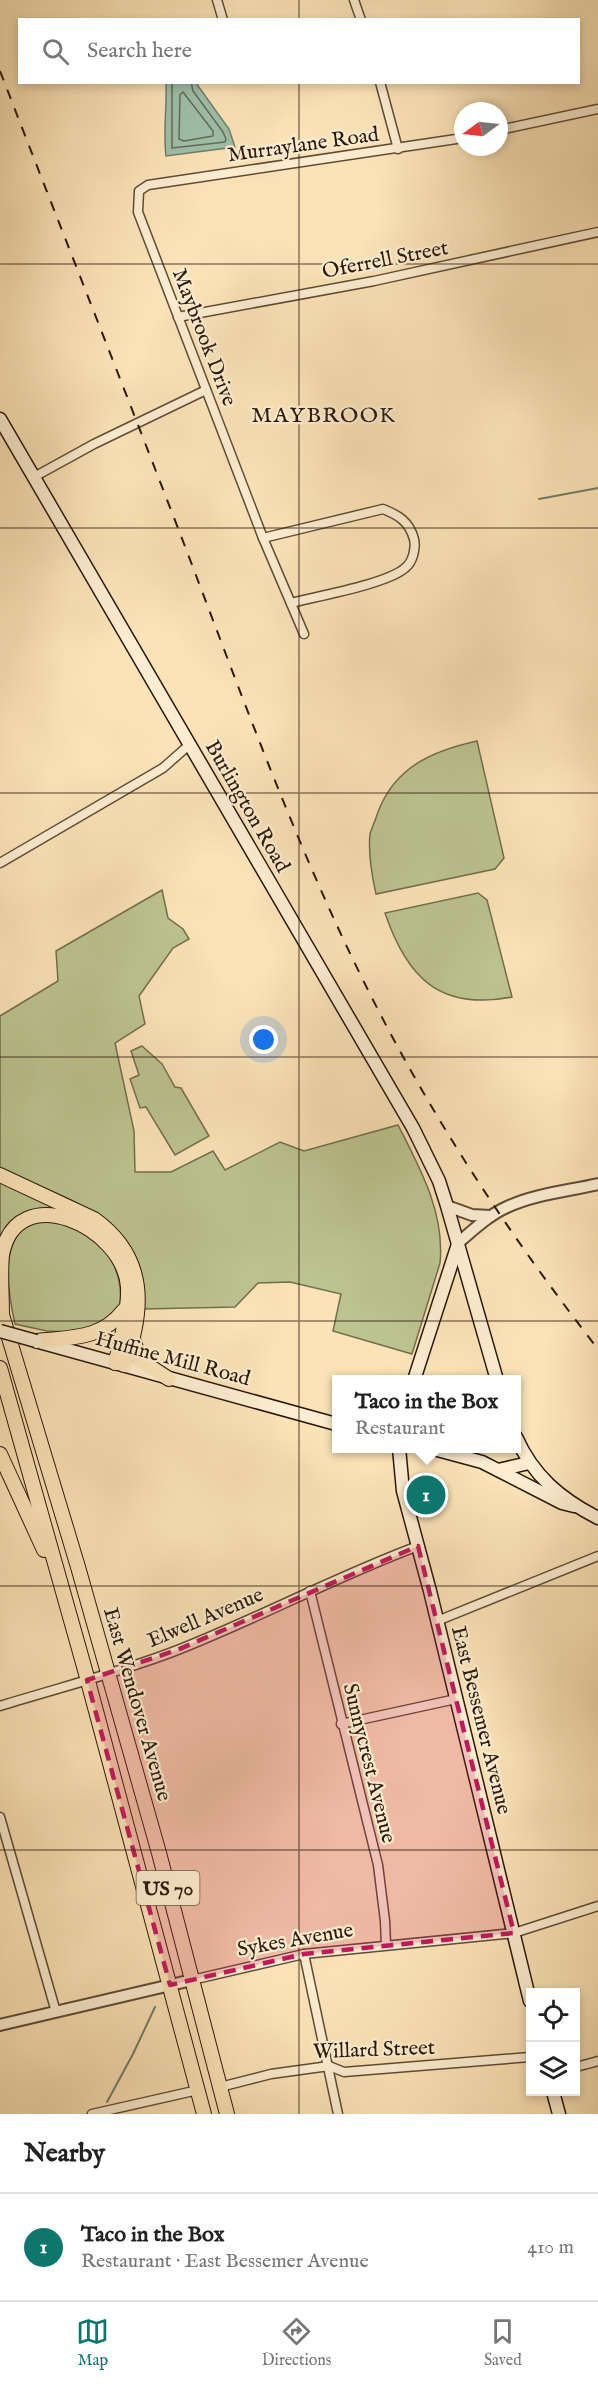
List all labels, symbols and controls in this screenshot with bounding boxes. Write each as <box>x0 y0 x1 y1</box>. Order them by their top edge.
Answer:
search box <box>18 18 580 84</box>
icon: search <box>39 35 72 68</box>
text: Search here <box>87 37 192 65</box>
north arrow <box>454 102 508 156</box>
street label: Murraylane Road <box>226 121 381 169</box>
street label: Oferrell Street <box>320 235 451 286</box>
street label: Maybrook Drive <box>165 265 242 410</box>
district label: MAYBROOK <box>251 402 397 430</box>
street label: Burlington Road <box>198 736 296 878</box>
your location <box>249 1025 278 1054</box>
street label: Huffine Mill Road <box>92 1326 254 1393</box>
popup <box>332 1375 521 1453</box>
text: Taco in the Box <box>355 1388 498 1416</box>
text: Restaurant <box>355 1416 445 1441</box>
pin: 1 <box>406 1472 446 1518</box>
street label: Elwell Avenue <box>143 1582 268 1655</box>
street label: East Wendover Avenue <box>96 1604 177 1805</box>
street label: East Bessemer Avenue <box>444 1623 517 1818</box>
street label: Sunnycrest Avenue <box>336 1681 402 1846</box>
road number: US 70 <box>136 1871 200 1905</box>
street label: Sykes Avenue <box>235 1917 356 1964</box>
map controls <box>526 1988 580 2096</box>
button: locate <box>526 1988 580 2042</box>
street label: Willard Street <box>313 2035 435 2066</box>
button: layers <box>526 2042 580 2096</box>
text: Nearby <box>24 2137 105 2170</box>
text: Taco in the Box <box>81 2221 224 2249</box>
text: 1 <box>40 2235 47 2260</box>
text: 410 m <box>527 2235 574 2260</box>
text: Restaurant · East Bessemer Avenue <box>81 2249 369 2274</box>
tab: Map <box>76 2315 109 2371</box>
tab: Directions <box>262 2315 331 2371</box>
tab: Saved <box>484 2315 522 2371</box>

